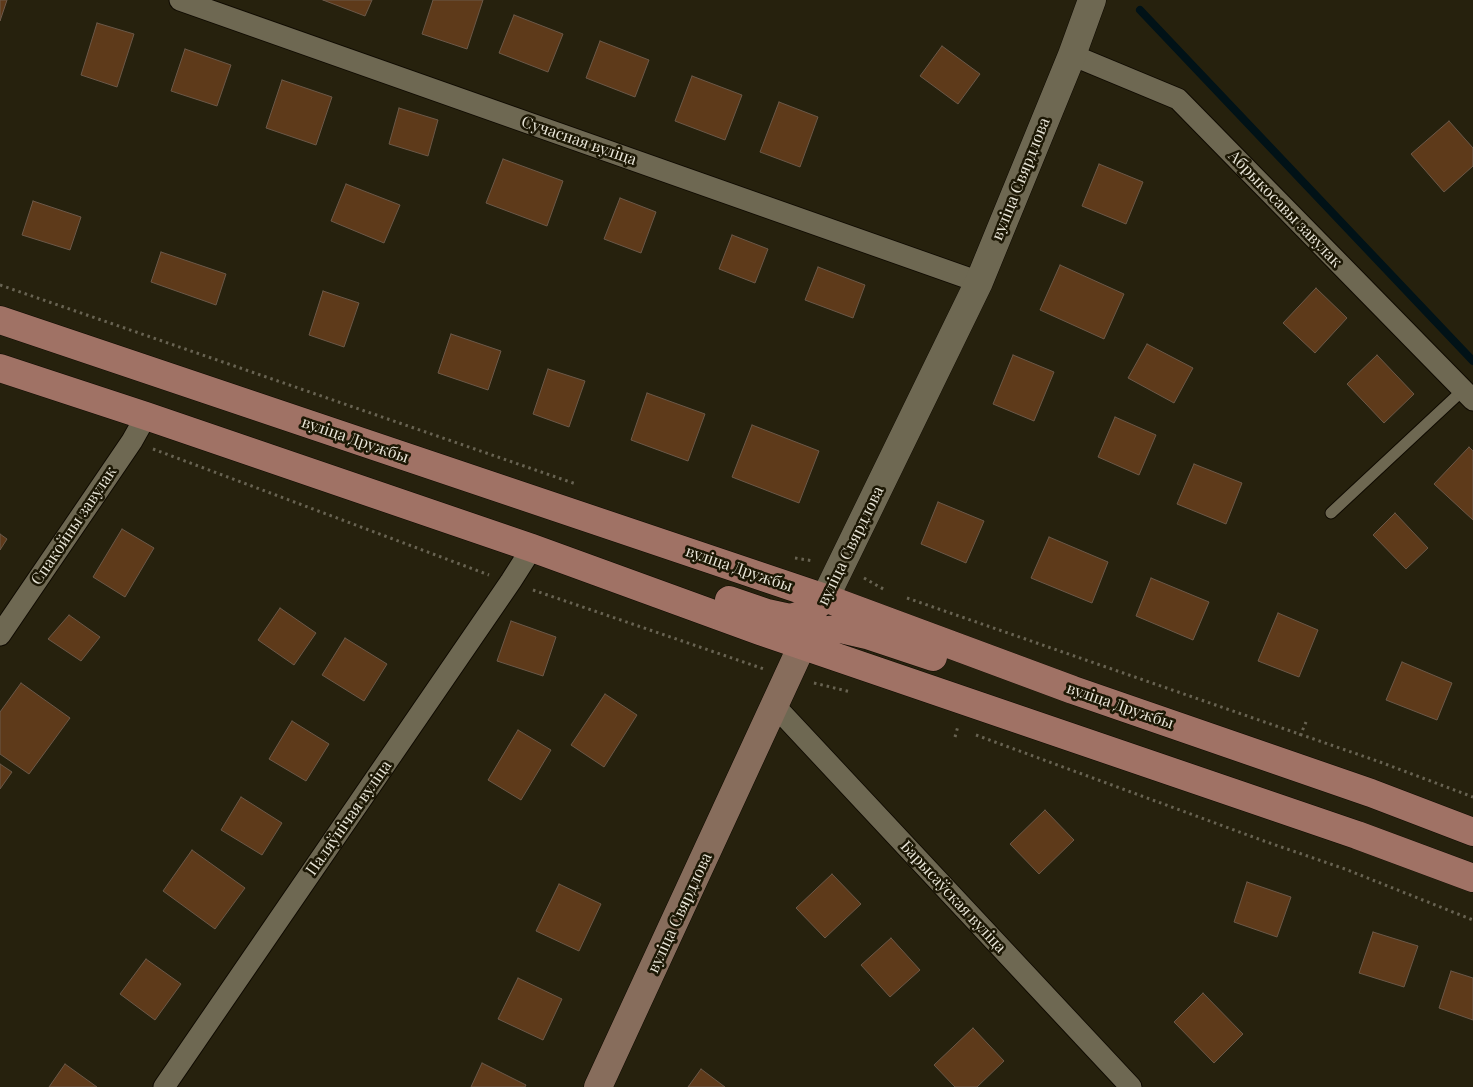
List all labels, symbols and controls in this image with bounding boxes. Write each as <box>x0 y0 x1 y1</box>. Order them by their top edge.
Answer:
street label: Сучасная вуліца <box>519 112 639 170</box>
street label: вуліца Свярдлова <box>988 115 1054 243</box>
street label: Абрыкосавы завулак <box>1224 147 1346 271</box>
street label: вуліца Дружбы <box>299 413 411 467</box>
street label: Спакойны завулак <box>27 463 121 589</box>
street label: вуліца Свярдлова <box>814 483 888 609</box>
street label: вуліца Дружбы <box>683 542 795 596</box>
street label: вуліца Дружбы <box>1064 679 1176 733</box>
street label: Паляўнічая вуліца <box>302 757 396 879</box>
street label: Барысаўская вуліца <box>896 837 1010 957</box>
street label: вуліца Свярдлова <box>644 850 716 976</box>

